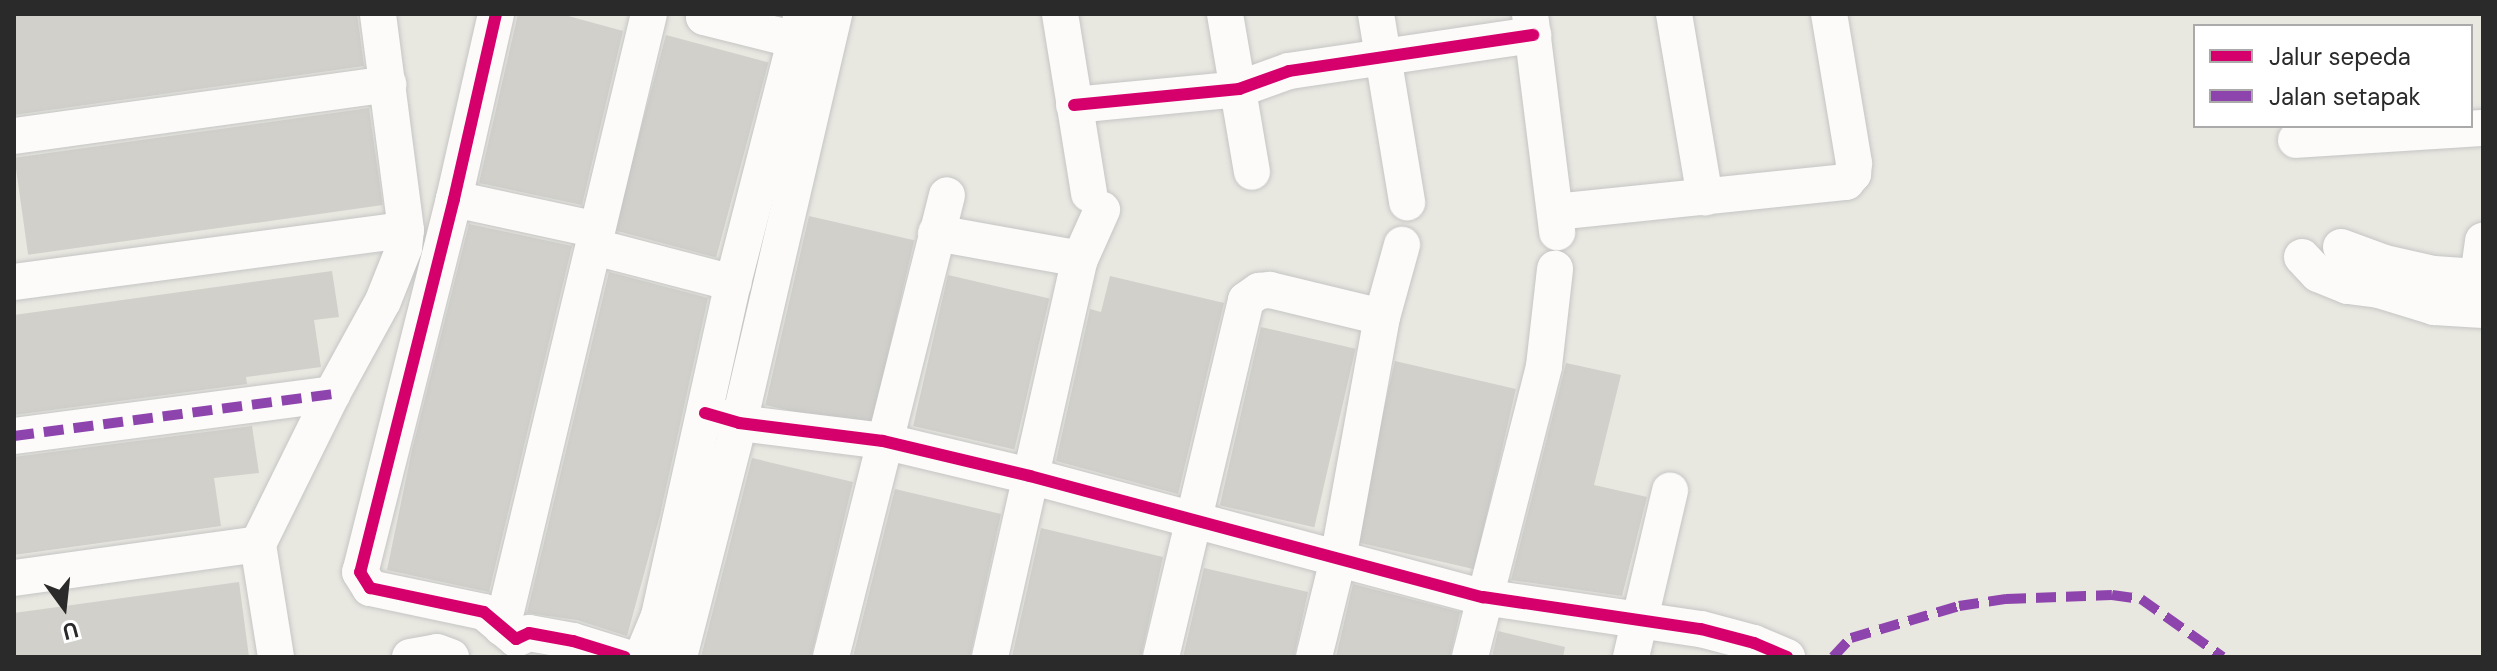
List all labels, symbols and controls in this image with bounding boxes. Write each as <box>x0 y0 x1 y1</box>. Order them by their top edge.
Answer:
legend <box>2193 24 2473 128</box>
text: Jalur sepeda <box>2269 41 2411 72</box>
text: Jalan setapak <box>2269 81 2421 112</box>
north arrow <box>24 567 104 647</box>
text: U <box>59 615 81 647</box>

